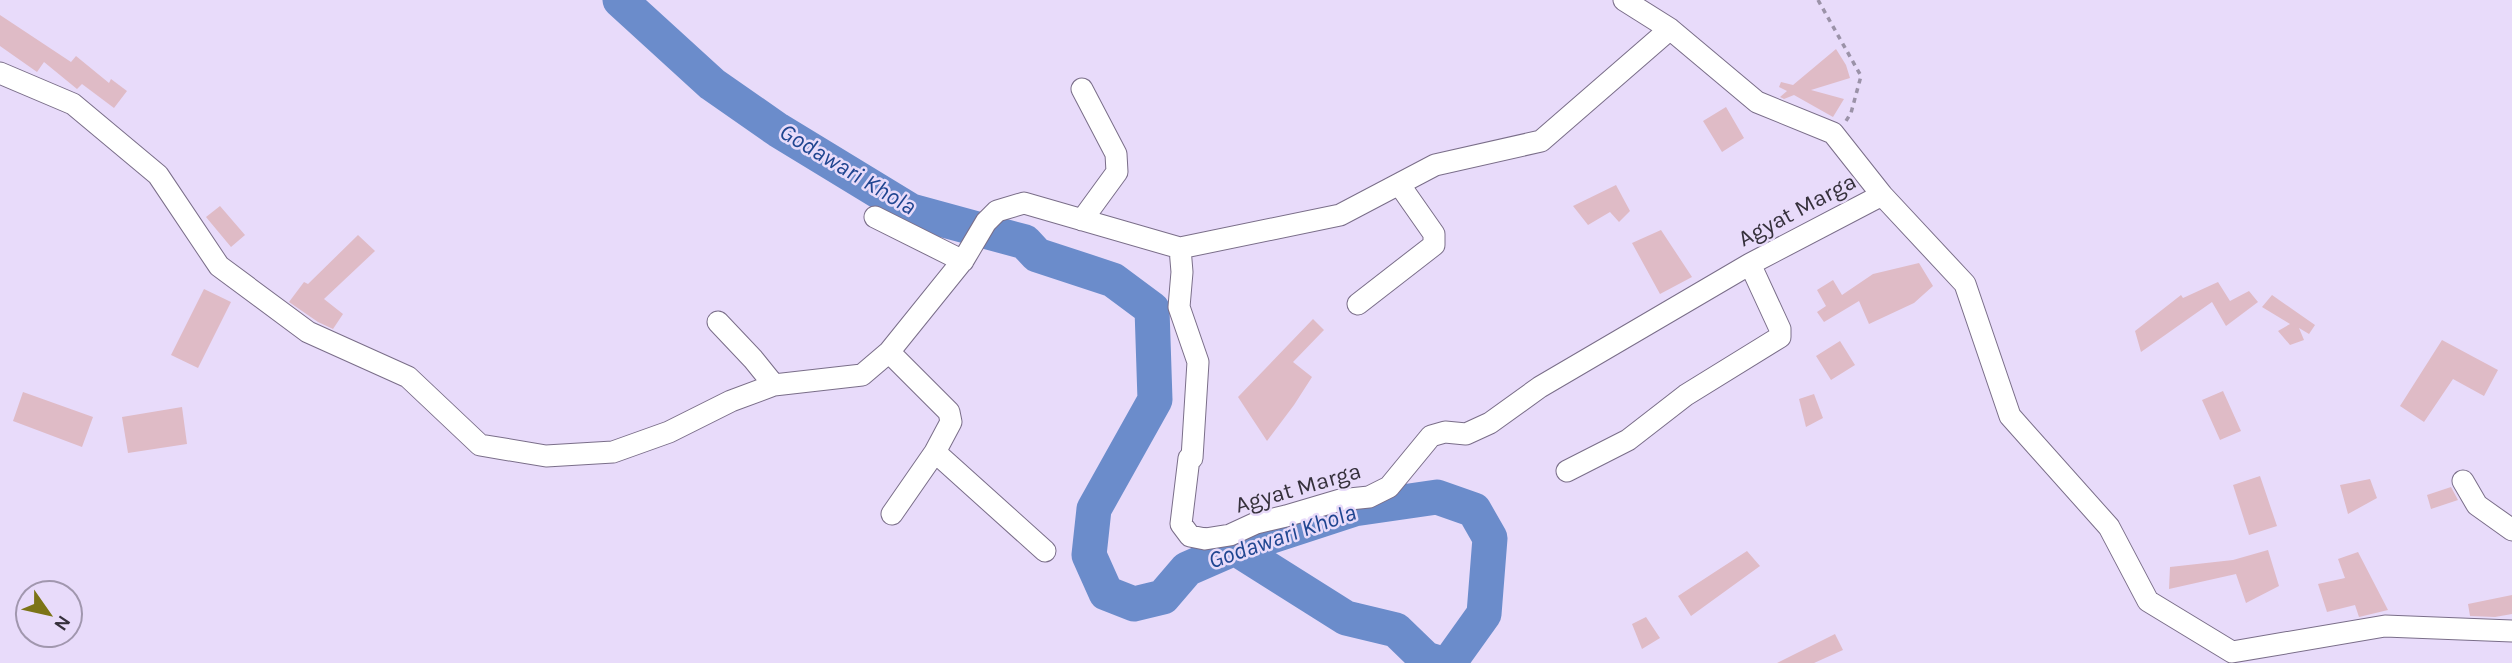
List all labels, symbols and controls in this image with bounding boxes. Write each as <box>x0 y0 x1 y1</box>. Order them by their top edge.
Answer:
water label: Godawari Khola <box>775 117 921 221</box>
street label: Agyat Marga <box>1733 168 1861 252</box>
street label: Agyat Marga <box>1232 457 1364 519</box>
water label: Godawari Khola <box>1204 498 1360 574</box>
north arrow <box>14 579 84 649</box>
text: N <box>49 611 75 635</box>

